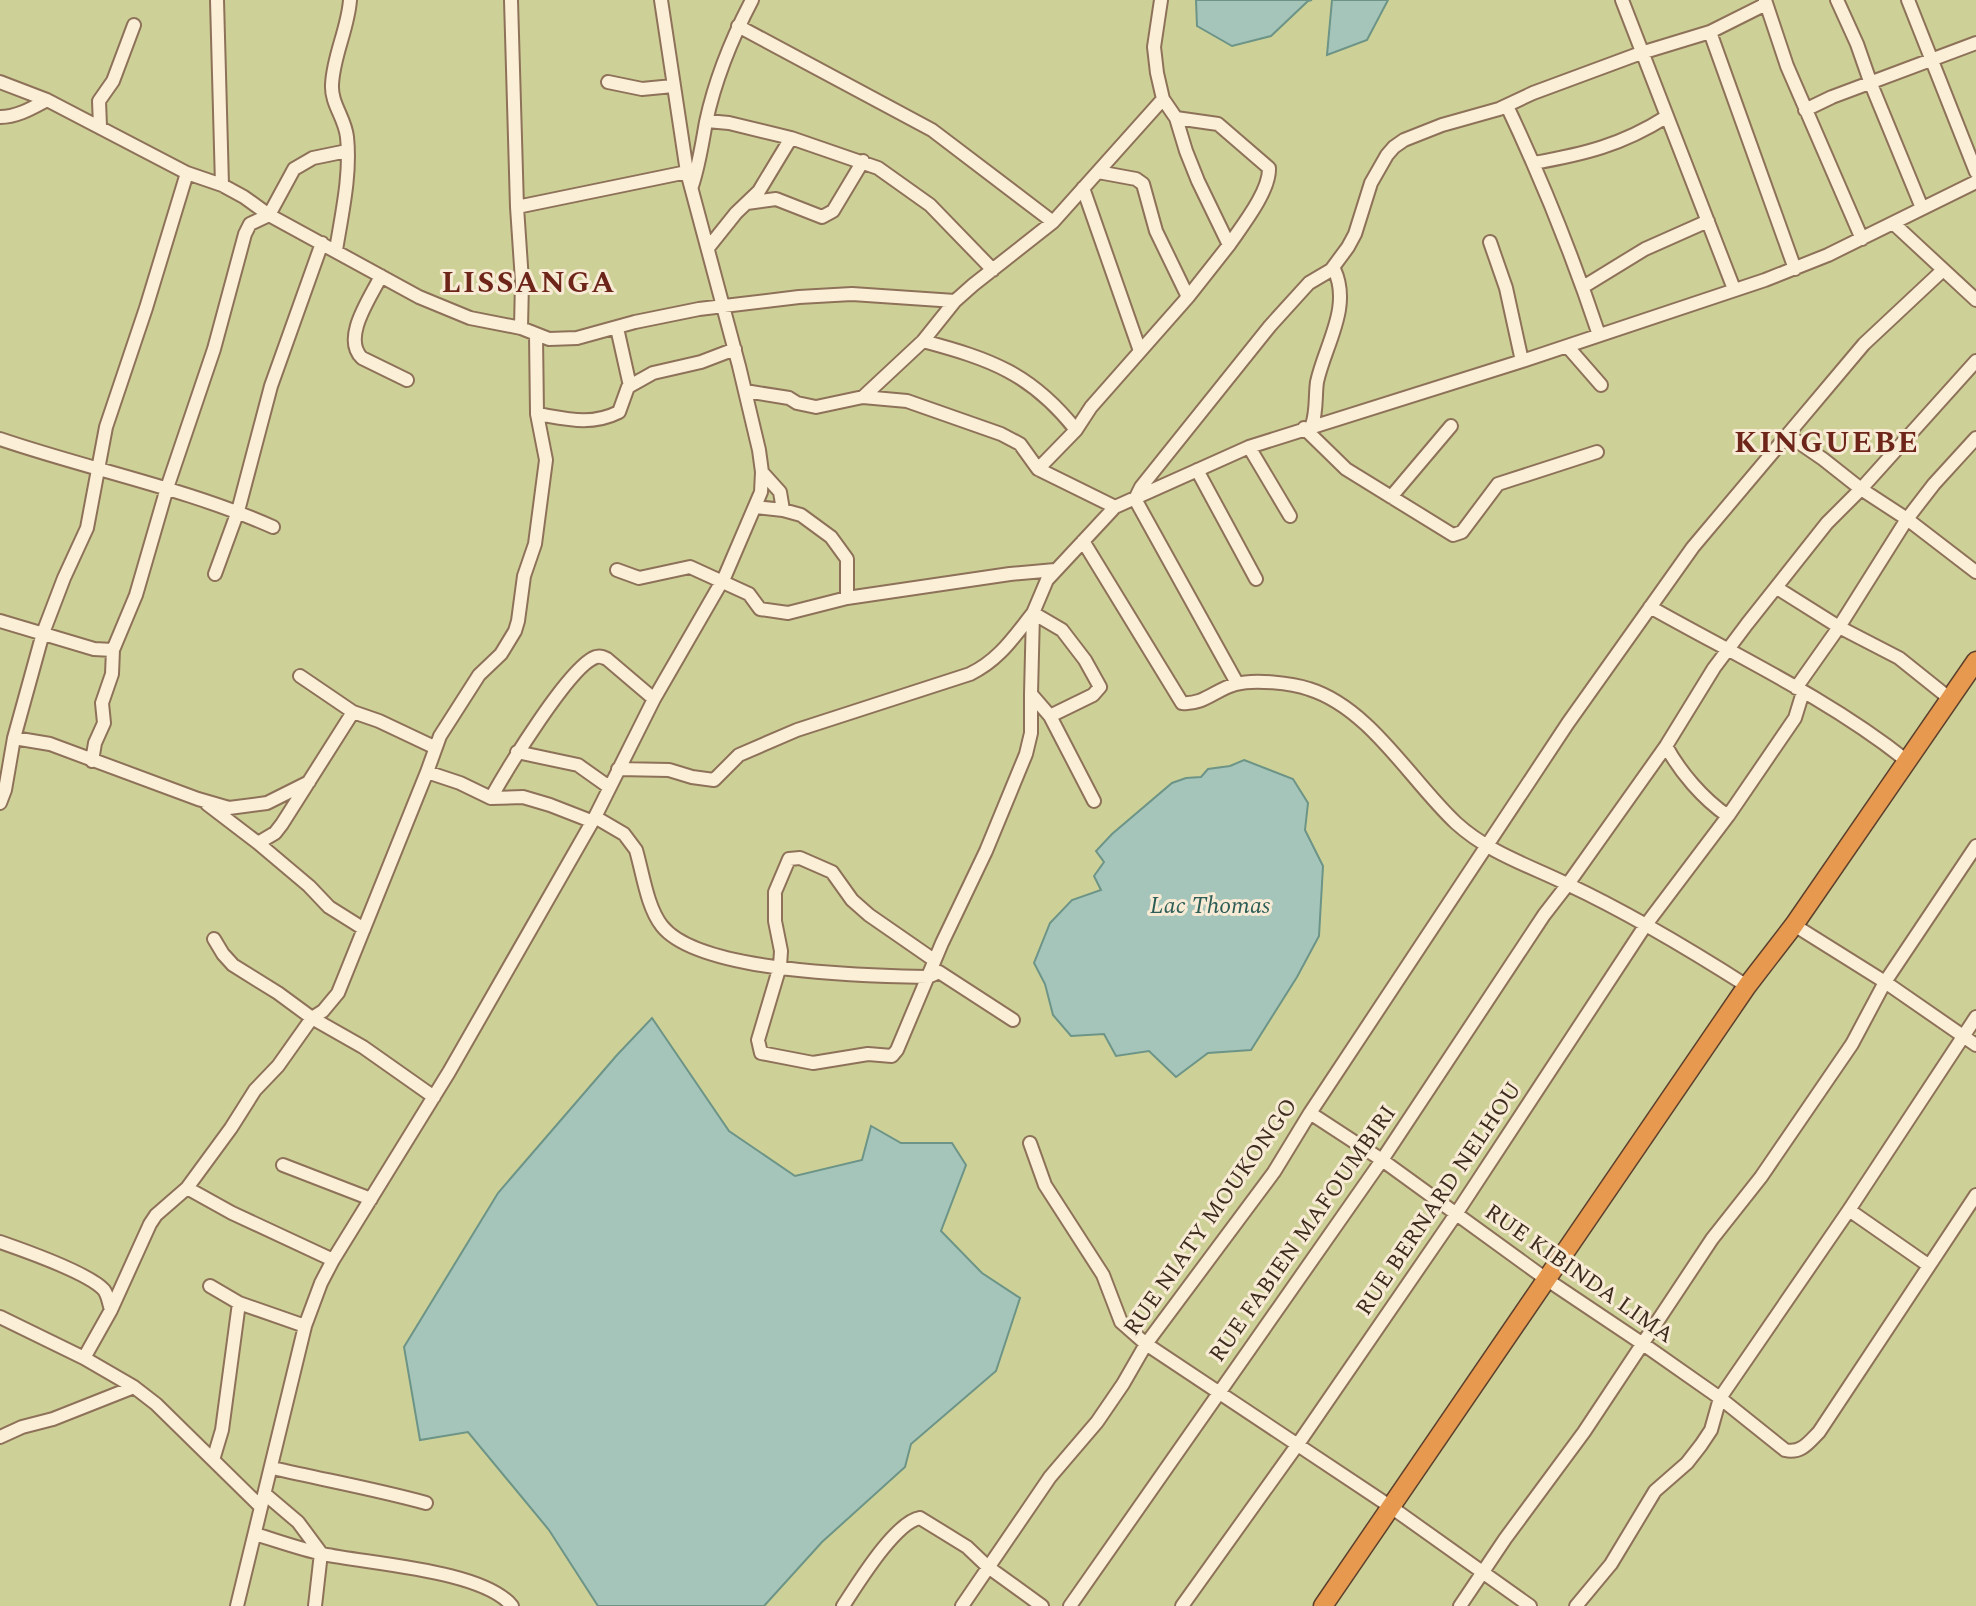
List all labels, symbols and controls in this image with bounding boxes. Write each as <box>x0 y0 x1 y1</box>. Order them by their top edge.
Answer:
district label: LISSANGA <box>442 260 616 306</box>
district label: KINGUEBE <box>1734 420 1920 466</box>
water label: Lac Thomas <box>1150 888 1271 924</box>
street label: RUE BERNARD NELHOU <box>1347 1075 1531 1323</box>
street label: RUE NIATY MOUKONGO <box>1115 1091 1307 1343</box>
street label: RUE FABIEN MAFOUMBIRI <box>1201 1098 1405 1370</box>
street label: RUE KIBINDA LIMA <box>1477 1195 1681 1353</box>

